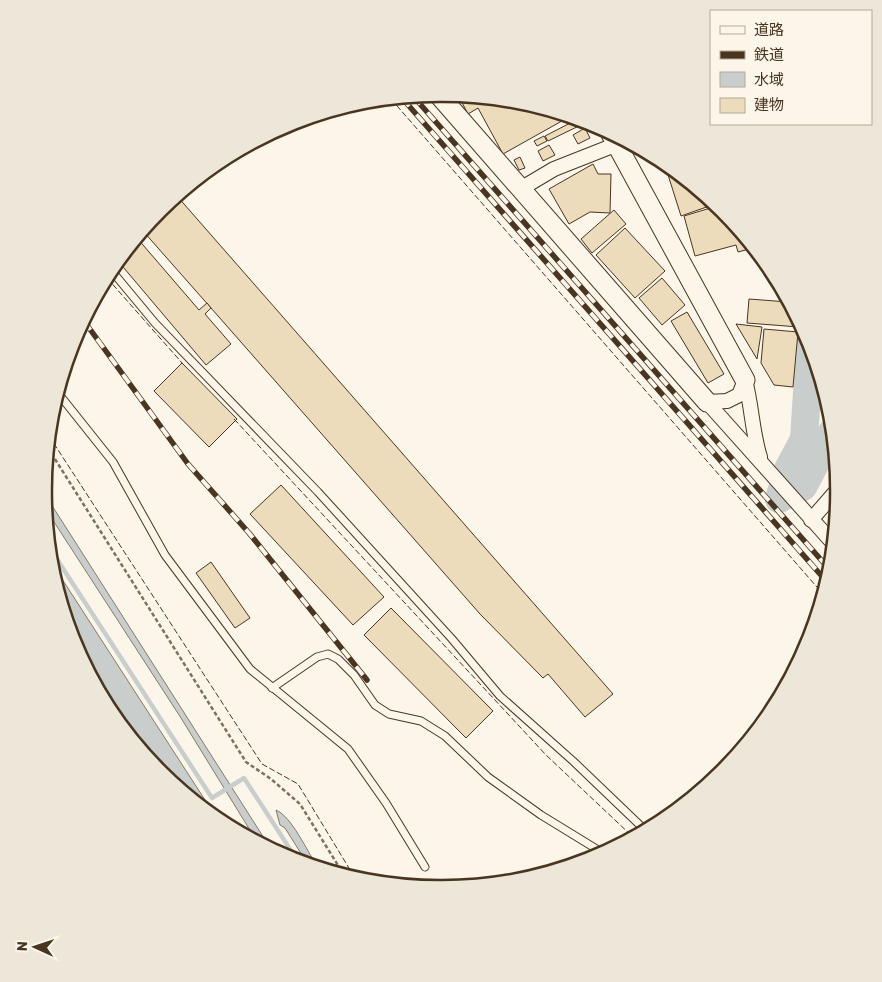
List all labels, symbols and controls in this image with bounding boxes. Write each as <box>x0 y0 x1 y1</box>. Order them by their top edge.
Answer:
legend <box>710 10 872 125</box>
text: 道路 <box>754 21 784 39</box>
text: 鉄道 <box>754 46 784 64</box>
text: 水域 <box>754 71 784 89</box>
text: 建物 <box>754 96 784 114</box>
north arrow <box>10 922 60 972</box>
text: N <box>14 941 31 952</box>

